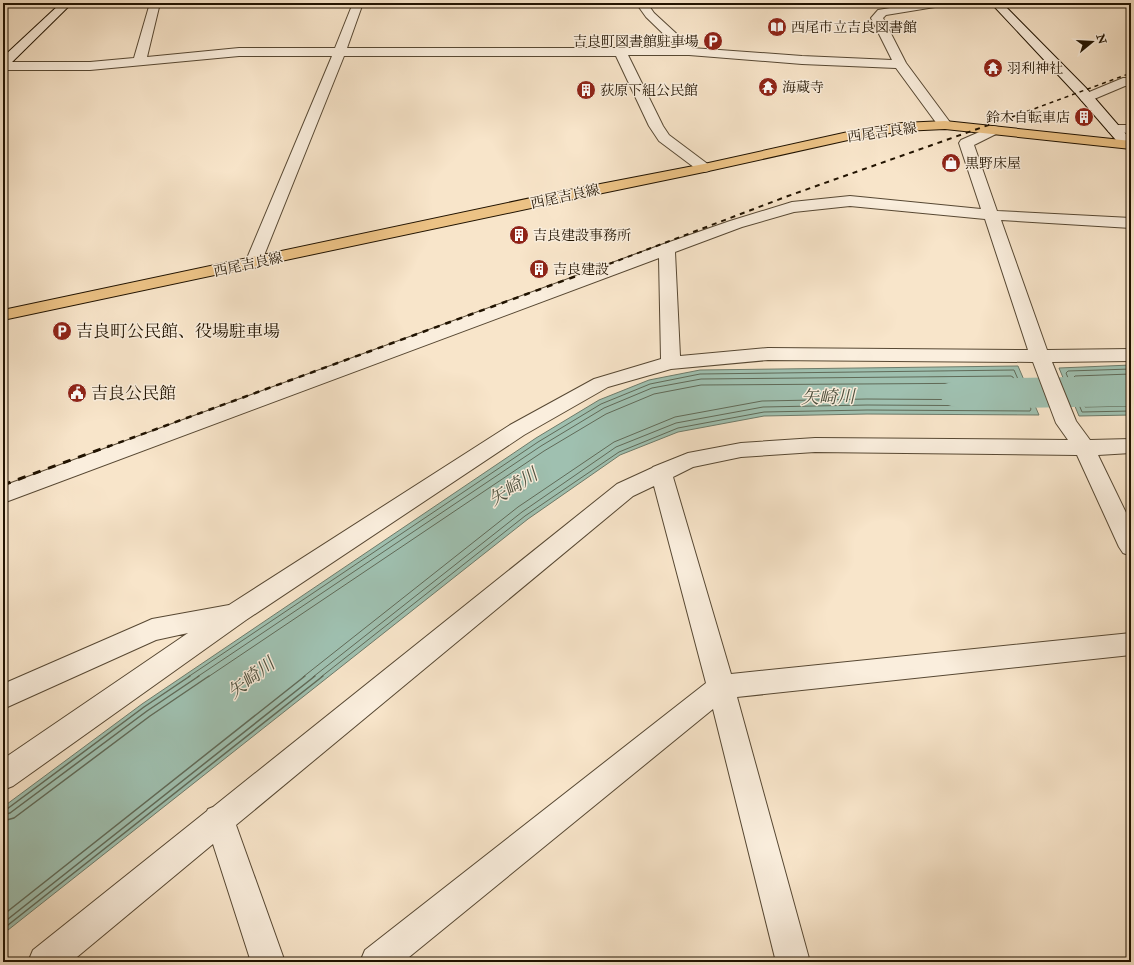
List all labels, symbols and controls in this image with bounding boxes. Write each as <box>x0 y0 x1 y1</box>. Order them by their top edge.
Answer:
library icon: 西尾市立吉良図書館 <box>766 16 788 38</box>
place label: 西尾市立吉良図書館 <box>791 19 917 36</box>
north arrow <box>1072 22 1112 62</box>
parking icon: 吉良町図書館駐車場 <box>702 30 724 52</box>
text: N <box>1093 31 1109 47</box>
place label: 吉良町図書館駐車場 <box>573 33 699 50</box>
temple icon: 羽利神社 <box>982 57 1004 79</box>
place label: 羽利神社 <box>1007 60 1063 77</box>
temple icon: 海蔵寺 <box>757 76 779 98</box>
building icon: 荻原下組公民館 <box>575 79 597 101</box>
place label: 海蔵寺 <box>782 79 824 96</box>
place label: 荻原下組公民館 <box>600 82 698 99</box>
building icon: 鈴木自転車店 <box>1073 106 1095 128</box>
place label: 鈴木自転車店 <box>986 109 1070 126</box>
street label: 西尾吉良線 <box>846 119 918 146</box>
shop icon: 黒野床屋 <box>940 152 962 174</box>
place label: 黒野床屋 <box>965 155 1021 172</box>
street label: 西尾吉良線 <box>529 181 601 212</box>
building icon: 吉良建設事務所 <box>508 224 530 246</box>
place label: 吉良建設事務所 <box>533 227 631 244</box>
street label: 西尾吉良線 <box>212 249 284 280</box>
building icon: 吉良建設 <box>528 258 550 280</box>
place label: 吉良建設 <box>553 261 609 278</box>
parking icon: 吉良町公民館、役場駐車場 <box>51 320 73 342</box>
place label: 吉良町公民館、役場駐車場 <box>76 321 280 342</box>
public building icon: 吉良公民館 <box>66 382 88 404</box>
place label: 吉良公民館 <box>91 383 176 404</box>
water label: 矢崎川 <box>801 385 857 409</box>
water label: 矢崎川 <box>484 462 544 511</box>
water label: 矢崎川 <box>223 651 281 704</box>

